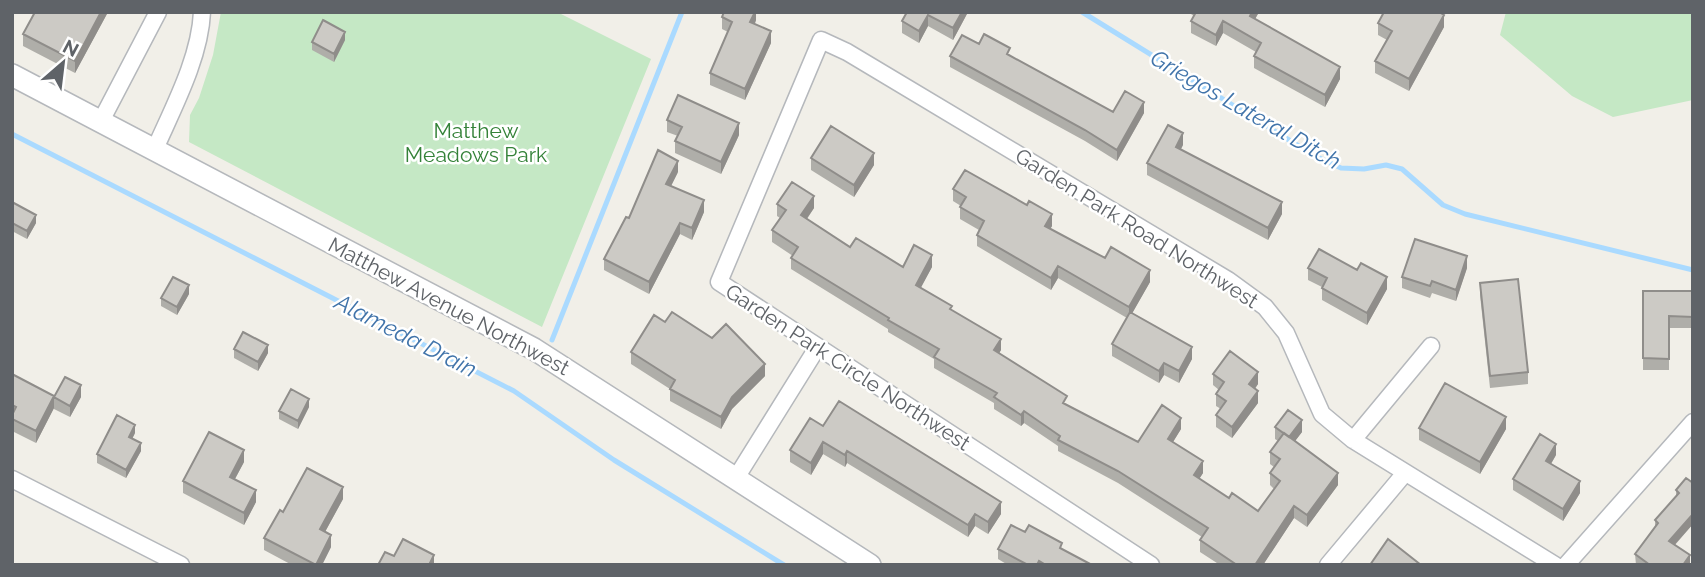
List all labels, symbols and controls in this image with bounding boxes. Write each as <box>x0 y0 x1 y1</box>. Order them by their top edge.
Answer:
north arrow <box>28 28 98 98</box>
text: N <box>59 35 83 61</box>
water label: Griegos Lateral Ditch <box>1146 44 1346 174</box>
park label: Matthew Meadows Park <box>405 118 547 167</box>
street label: Garden Park Road Northwest <box>1011 143 1263 313</box>
street label: Matthew Avenue Northwest <box>324 232 574 380</box>
street label: Garden Park Circle Northwest <box>721 278 975 456</box>
water label: Alameda Drain <box>329 287 481 382</box>

